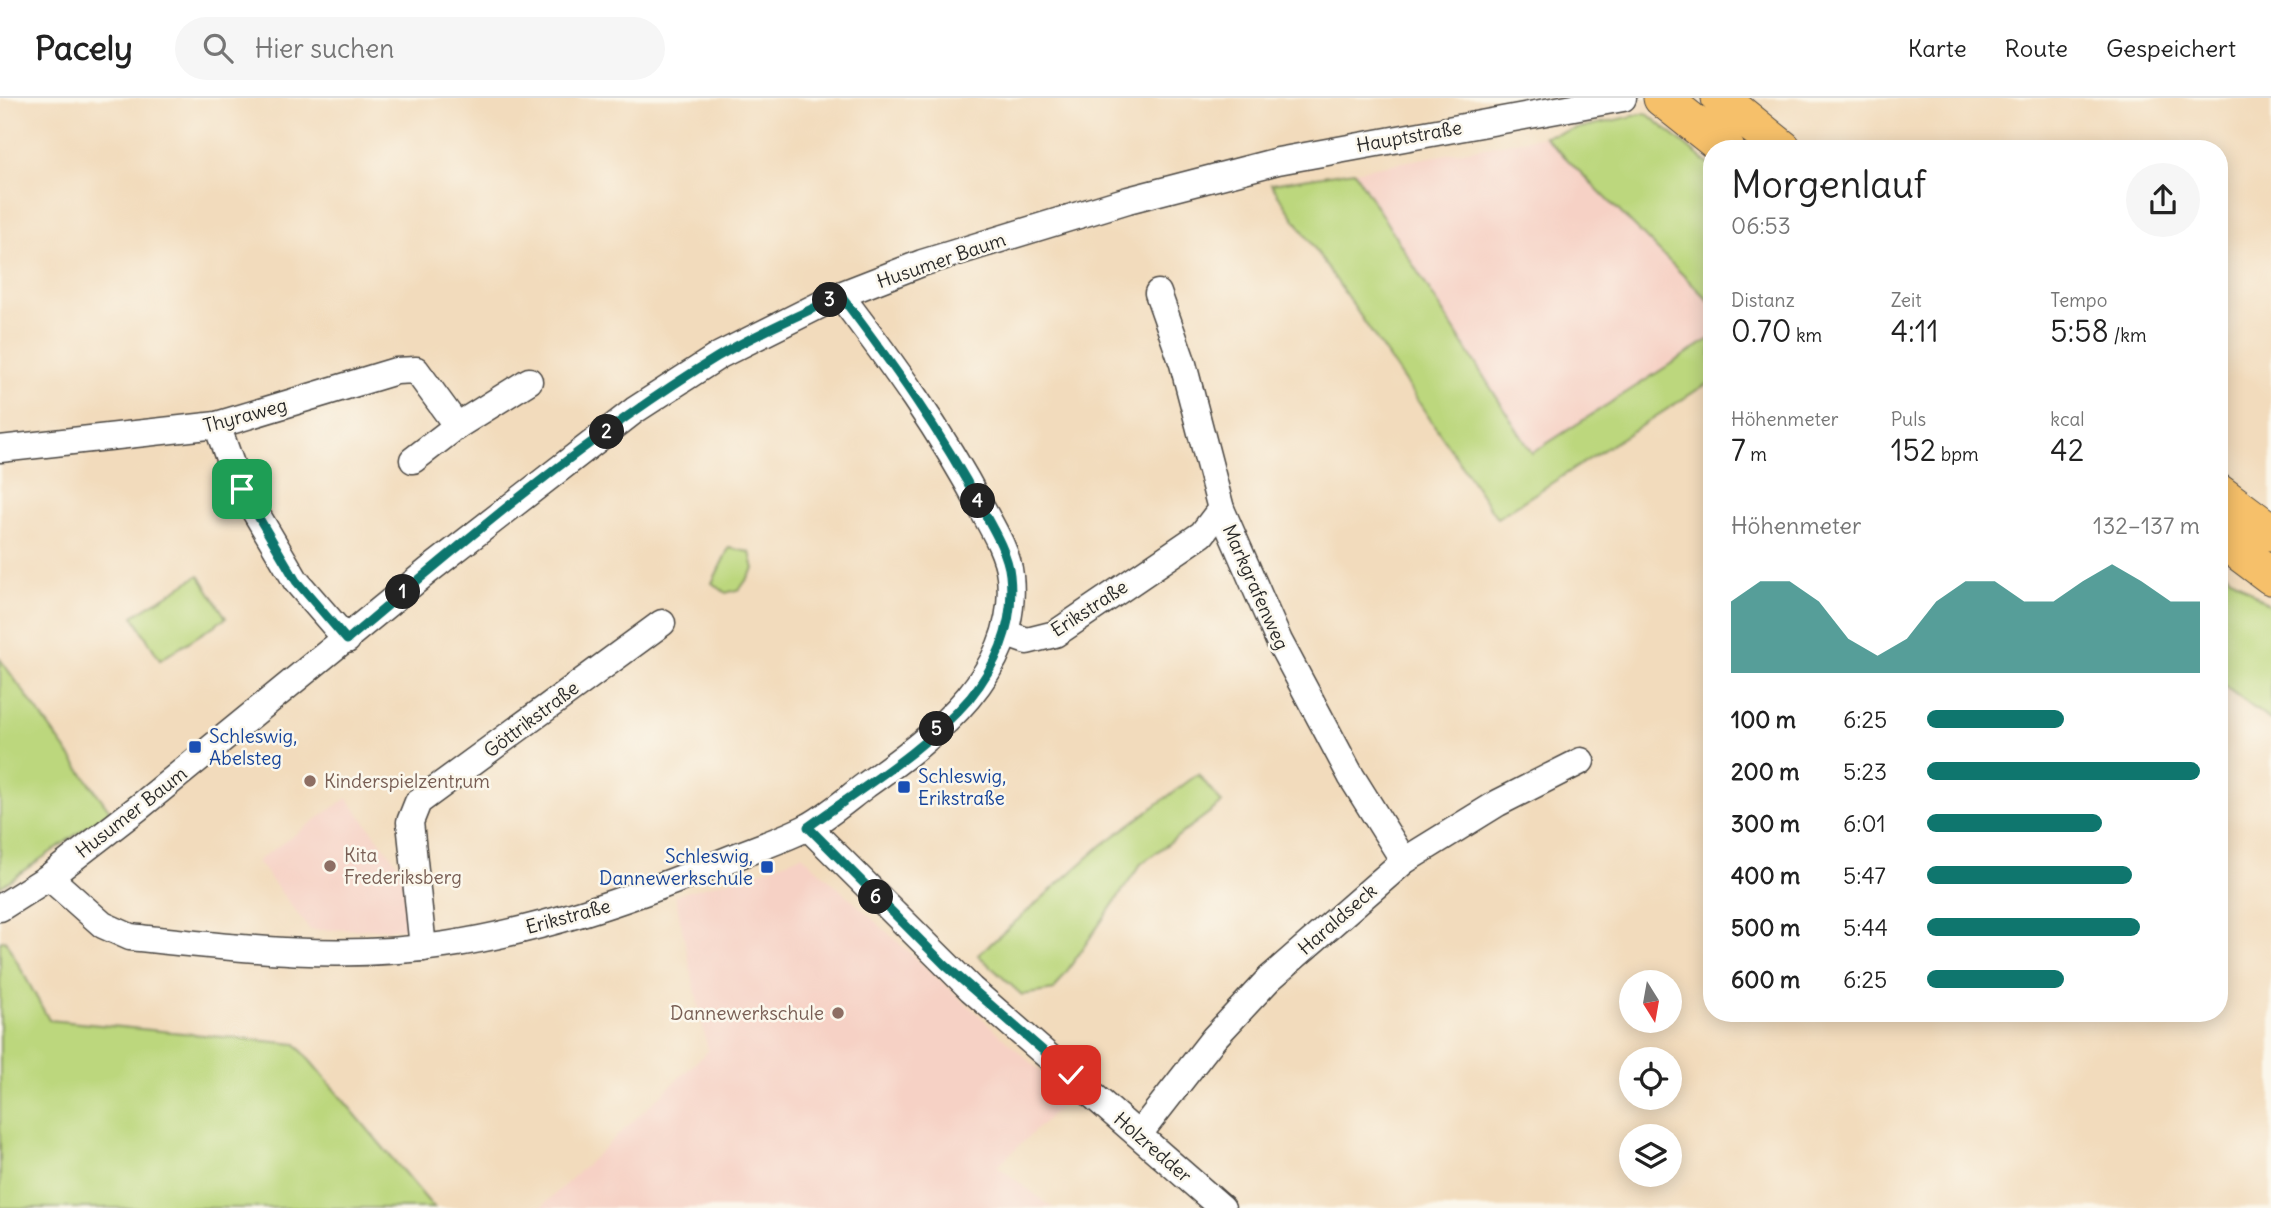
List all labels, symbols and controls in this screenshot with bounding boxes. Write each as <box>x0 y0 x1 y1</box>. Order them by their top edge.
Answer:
search box <box>175 17 665 80</box>
text: Pacely <box>35 27 133 69</box>
icon: search <box>199 29 237 67</box>
text: Hier suchen <box>255 32 394 65</box>
text: Karte <box>1908 33 1967 63</box>
text: Route <box>2005 33 2068 63</box>
text: Gespeichert <box>2106 33 2236 63</box>
street label: Hauptstraße <box>1354 115 1464 157</box>
text: Morgenlauf <box>1731 161 1926 208</box>
button: share <box>2126 163 2200 237</box>
text: 06:53 <box>1731 211 1791 240</box>
street label: Husumer Baum <box>873 227 1009 293</box>
pin: 3 <box>812 282 848 318</box>
text: 3 <box>824 287 835 311</box>
text: Distanz <box>1731 288 1795 312</box>
text: Zeit <box>1891 288 1922 312</box>
text: Tempo <box>2050 288 2107 312</box>
text: 0.70 <box>1731 312 1791 350</box>
text: 4:11 <box>1891 312 1939 350</box>
text: 5:58 <box>2050 312 2109 350</box>
text: km <box>1791 323 1822 347</box>
text: /km <box>2109 323 2147 347</box>
street label: Thyraweg <box>200 392 290 438</box>
text: Höhenmeter <box>1731 407 1839 431</box>
text: Puls <box>1891 407 1926 431</box>
text: kcal <box>2050 407 2085 431</box>
pin: 2 <box>590 414 624 450</box>
text: 2 <box>601 419 612 443</box>
text: 7 <box>1731 431 1746 469</box>
text: 152 <box>1891 431 1936 469</box>
text: 42 <box>2050 431 2084 469</box>
text: m <box>1746 442 1767 466</box>
text: bpm <box>1936 442 1979 466</box>
pin <box>212 459 272 519</box>
icon: arrive <box>223 470 261 508</box>
pin: 4 <box>960 484 996 518</box>
text: 4 <box>972 488 983 512</box>
text: Höhenmeter <box>1731 511 1861 540</box>
text: 132–137 m <box>2093 511 2200 540</box>
street label: Markgrafenweg <box>1218 520 1294 654</box>
pin: 1 <box>386 574 420 610</box>
street label: Erikstraße <box>1046 574 1132 642</box>
text: 1 <box>399 579 406 603</box>
street label: Göttrikstraße <box>479 675 583 763</box>
text: 100 m <box>1731 705 1796 734</box>
text: 6:25 <box>1843 705 1887 734</box>
pin: 5 <box>920 712 954 746</box>
text: 5 <box>931 716 942 740</box>
place label: Schleswig, Abelsteg <box>209 724 297 770</box>
marker: Schleswig, Abelsteg <box>187 739 203 755</box>
text: 200 m <box>1731 757 1800 786</box>
text: 5:23 <box>1843 757 1887 786</box>
street label: Husumer Baum <box>71 761 191 863</box>
place label: Schleswig, Erikstraße <box>918 764 1006 810</box>
place label: Kinderspielzentrum <box>324 769 490 793</box>
marker: Kinderspielzentrum <box>302 773 318 789</box>
marker: Schleswig, Erikstraße <box>896 779 912 795</box>
text: 300 m <box>1731 809 1800 838</box>
text: 6:01 <box>1843 809 1886 838</box>
place label: Kita Frederiksberg <box>344 843 462 889</box>
place label: Schleswig, Dannewerkschule <box>599 844 753 890</box>
marker: Kita Frederiksberg <box>322 858 338 874</box>
marker: Schleswig, Dannewerkschule <box>759 859 775 875</box>
text: 400 m <box>1731 861 1800 890</box>
text: 5:47 <box>1843 861 1886 890</box>
street label: Haraldseck <box>1293 878 1382 960</box>
pin: 6 <box>858 880 894 914</box>
text: 6 <box>870 884 881 908</box>
street label: Erikstraße <box>523 893 613 939</box>
text: 500 m <box>1731 913 1800 942</box>
text: 5:44 <box>1843 913 1888 942</box>
text: 600 m <box>1731 965 1800 994</box>
text: 6:25 <box>1843 965 1887 994</box>
north arrow <box>1619 970 1682 1032</box>
map controls <box>1619 970 1682 1187</box>
place label: Dannewerkschule <box>670 1001 824 1025</box>
marker: Dannewerkschule <box>830 1005 846 1021</box>
pin <box>1041 1045 1101 1105</box>
button: locate <box>1619 1047 1682 1110</box>
icon: check <box>1052 1056 1090 1094</box>
street label: Holzredder <box>1109 1107 1197 1187</box>
button: layers <box>1619 1124 1682 1187</box>

